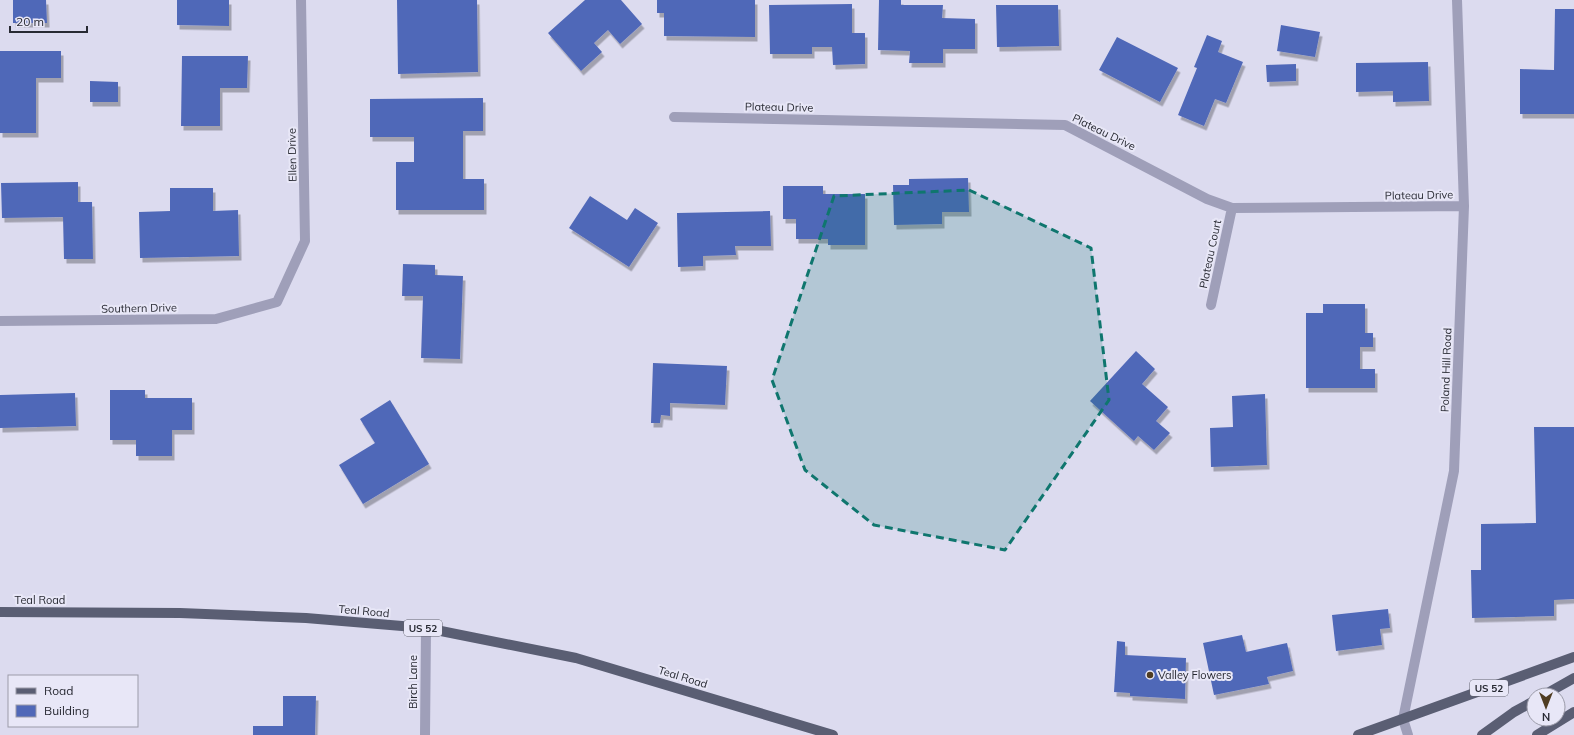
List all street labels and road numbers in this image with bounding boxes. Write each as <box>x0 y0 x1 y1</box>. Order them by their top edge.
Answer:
street label: Plateau Drive <box>745 99 813 115</box>
street label: Plateau Drive <box>1070 111 1138 153</box>
street label: Ellen Drive <box>285 128 299 182</box>
street label: Plateau Drive <box>1385 187 1453 203</box>
street label: Plateau Court <box>1196 218 1224 290</box>
street label: Southern Drive <box>101 300 177 316</box>
street label: Poland Hill Road <box>1438 328 1454 412</box>
street label: Teal Road <box>15 593 65 607</box>
street label: Teal Road <box>338 602 390 620</box>
road number: US 52 <box>404 620 442 636</box>
street label: Birch Lane <box>406 655 420 709</box>
street label: Teal Road <box>657 663 709 691</box>
road number: US 52 <box>1470 680 1508 696</box>

